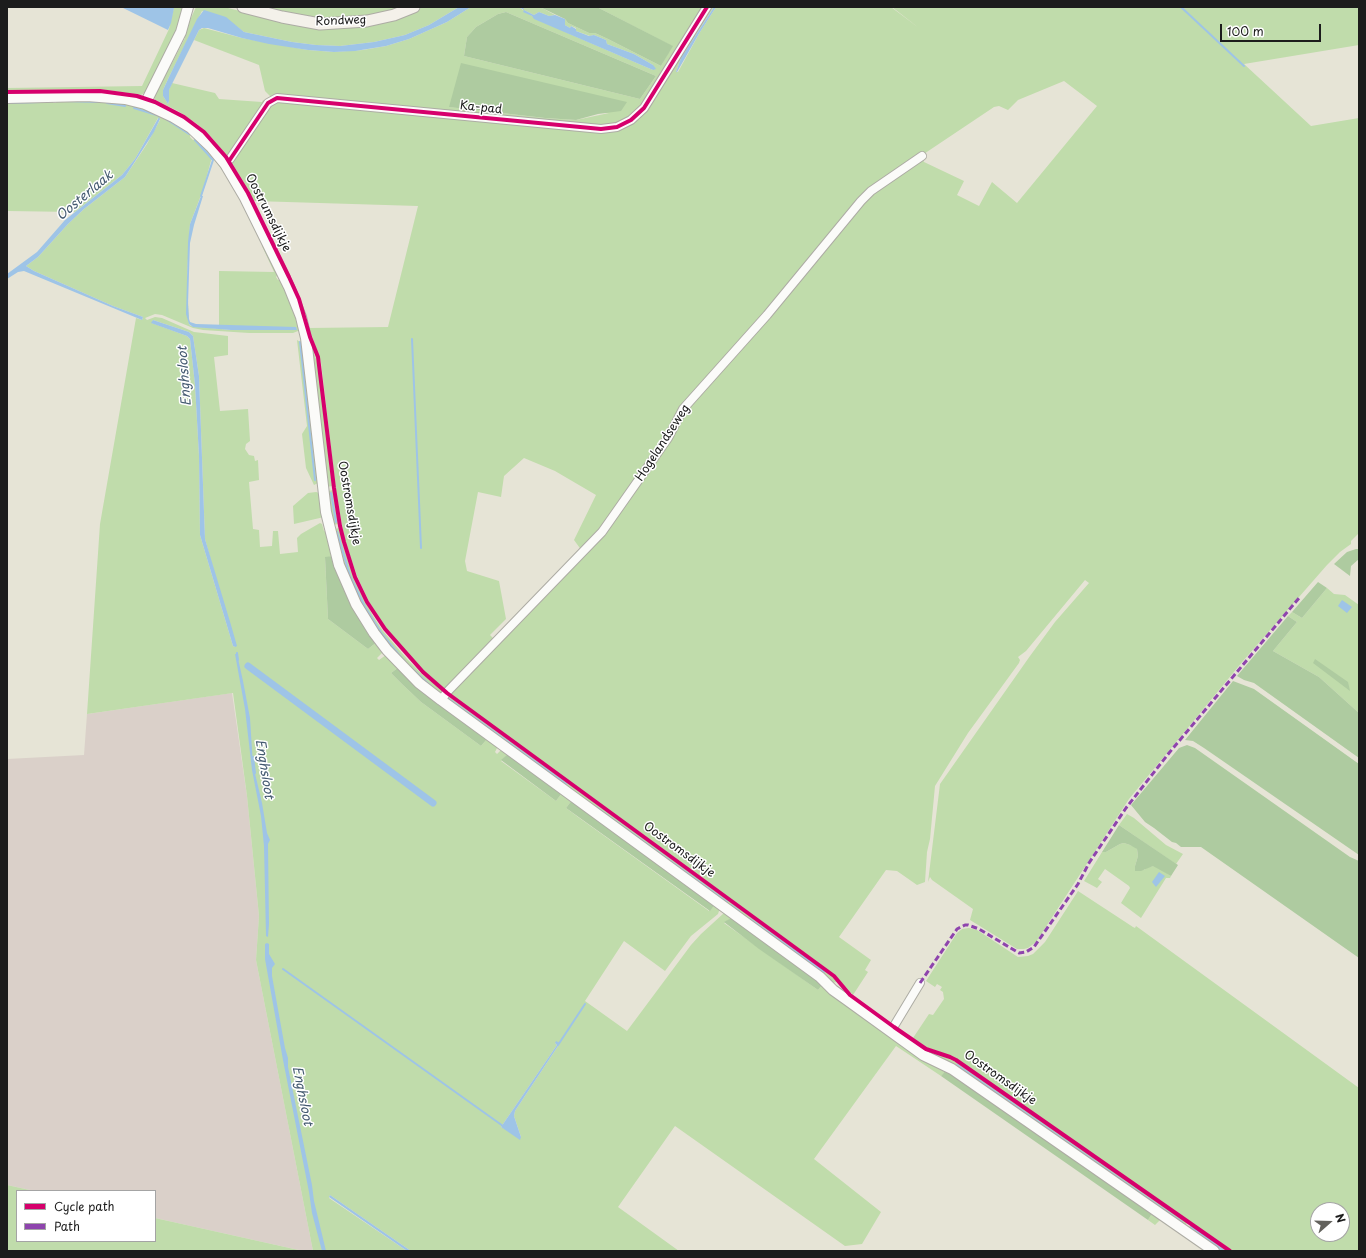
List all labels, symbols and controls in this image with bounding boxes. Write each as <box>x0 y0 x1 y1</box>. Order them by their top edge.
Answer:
street label: Rondweg <box>315 13 367 29</box>
scale bar <box>1222 16 1323 42</box>
text: 100 m <box>1227 22 1264 40</box>
street label: Ka-pad <box>459 99 503 117</box>
water label: Oosterlaak <box>53 168 117 224</box>
street label: Oostrumsdijkje <box>242 172 294 254</box>
water label: Enghsloot <box>175 346 195 406</box>
street label: Hogelandseweg <box>633 402 693 484</box>
street label: Oostromsdijkje <box>335 460 363 546</box>
water label: Enghsloot <box>252 738 276 800</box>
street label: Oostromsdijkje <box>640 819 718 881</box>
street label: Oostromsdijkje <box>961 1048 1039 1108</box>
water label: Enghsloot <box>289 1065 315 1127</box>
legend <box>16 1190 156 1242</box>
text: Cycle path <box>54 1197 115 1215</box>
north arrow <box>1310 1202 1350 1242</box>
text: N <box>1331 1211 1350 1225</box>
text: Path <box>54 1217 80 1235</box>

